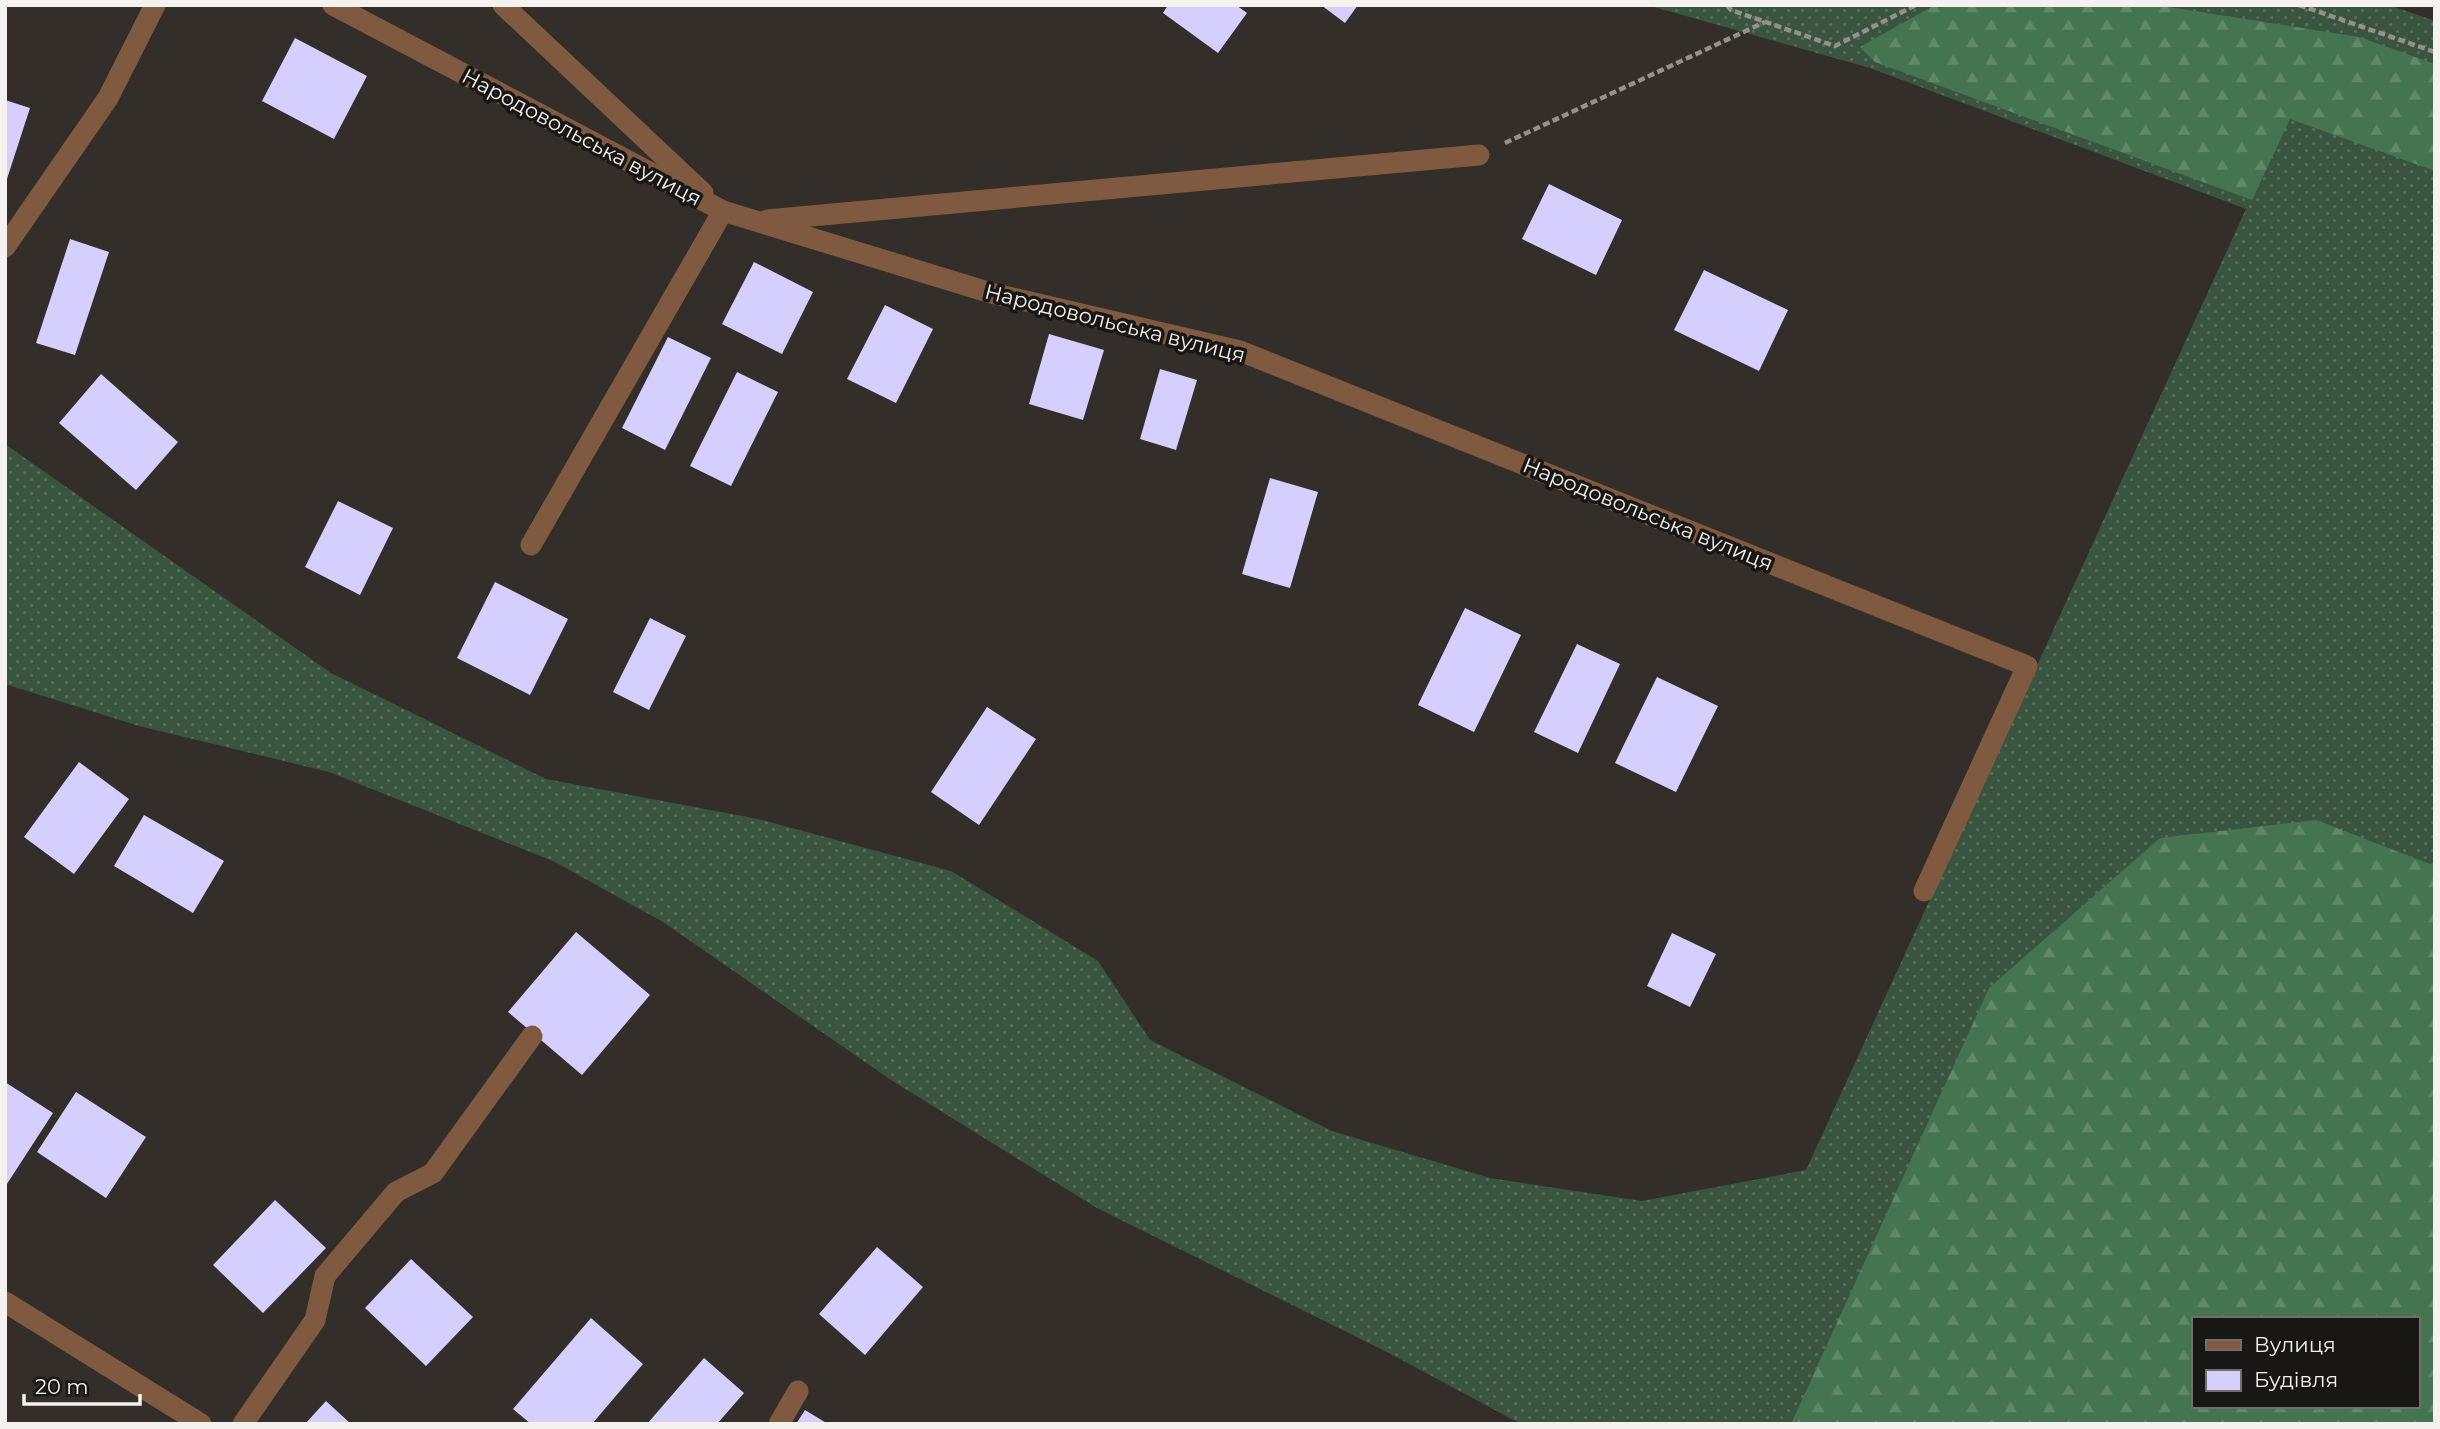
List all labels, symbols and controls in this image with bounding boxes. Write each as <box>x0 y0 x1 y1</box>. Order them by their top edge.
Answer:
street label: Народовольська вулиця <box>458 63 706 211</box>
street label: Народовольська вулиця <box>982 279 1248 367</box>
street label: Народовольська вулиця <box>1519 452 1777 576</box>
legend <box>2192 1317 2419 1408</box>
text: Вулиця <box>2254 1332 2336 1357</box>
scale bar <box>24 1362 140 1406</box>
text: Будівля <box>2254 1367 2338 1392</box>
text: 20 m <box>35 1374 89 1399</box>

